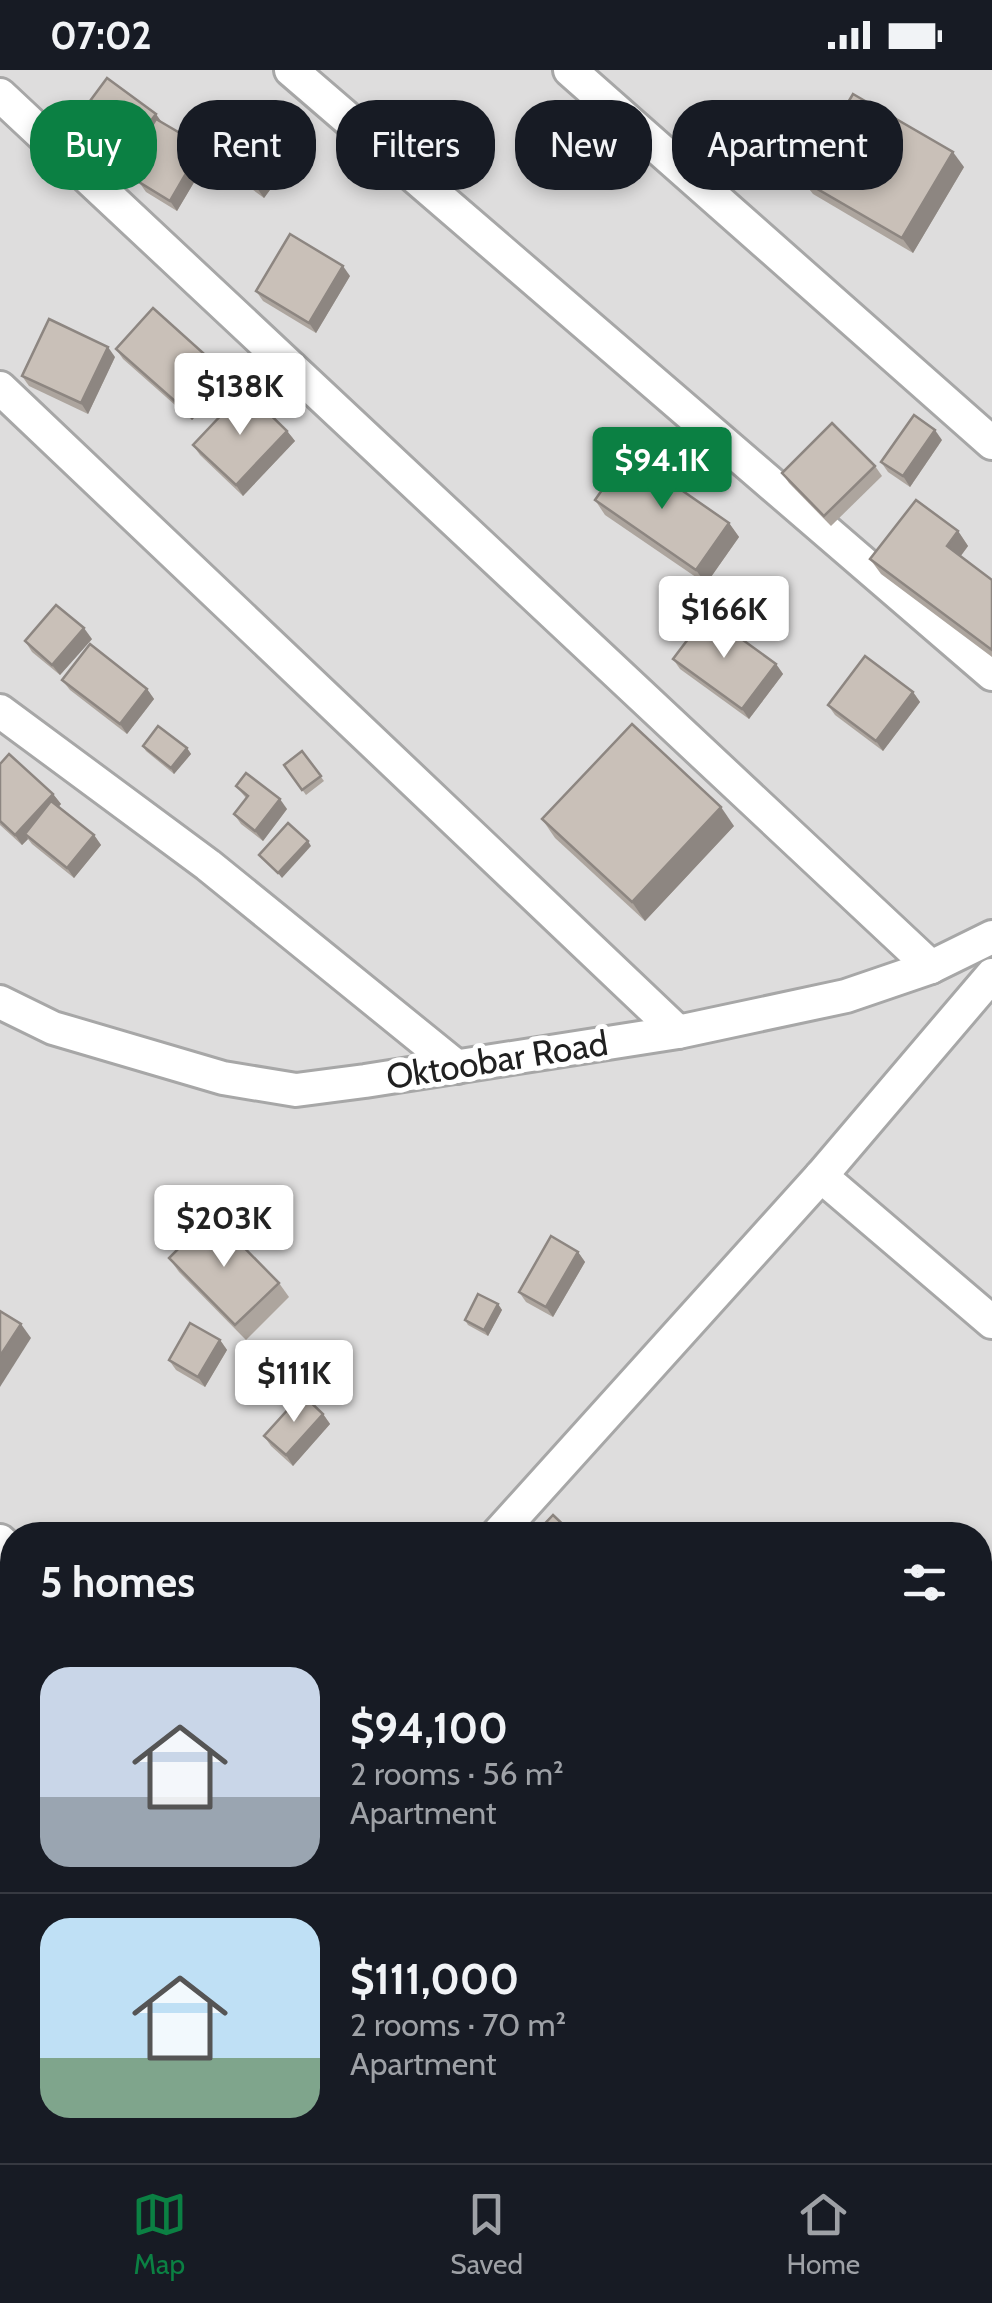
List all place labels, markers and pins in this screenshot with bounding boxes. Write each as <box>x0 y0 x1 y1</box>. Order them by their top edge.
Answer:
pin: $138K <box>170 353 310 438</box>
pin: $94.1K <box>581 427 743 512</box>
pin: $166K <box>654 576 794 661</box>
pin: $203K <box>154 1185 294 1270</box>
pin: $111K <box>224 1340 364 1425</box>

